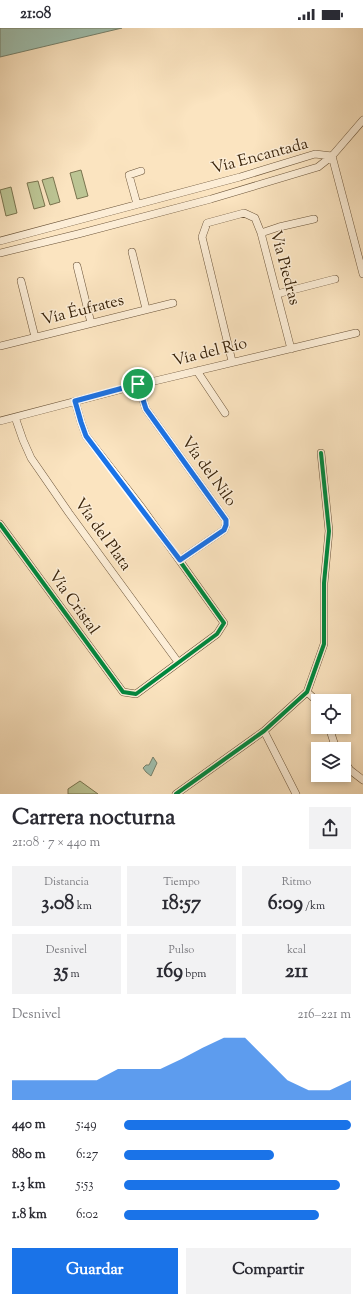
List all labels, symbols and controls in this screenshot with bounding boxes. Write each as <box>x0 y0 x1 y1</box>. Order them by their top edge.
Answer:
text: 21:08 <box>20 4 51 25</box>
street label: Vía Encantada <box>209 133 311 181</box>
street label: Vía Piedras <box>263 228 305 308</box>
street label: Vía Éufrates <box>39 290 127 332</box>
street label: Vía del Río <box>170 333 250 373</box>
pin <box>121 367 155 401</box>
icon: arrive <box>127 373 149 395</box>
street label: Vía del Nilo <box>175 432 241 512</box>
street label: Vía del Plata <box>68 494 137 577</box>
street label: Vía Cristal <box>42 566 104 640</box>
map controls <box>311 694 351 782</box>
button: locate <box>311 694 351 734</box>
button: layers <box>311 742 351 782</box>
text: Carrera nocturna <box>12 803 175 835</box>
button: share <box>309 807 351 849</box>
text: 21:08 · 7 × 440 m <box>12 834 100 852</box>
text: Distancia <box>44 874 89 890</box>
text: Tiempo <box>163 874 200 890</box>
text: Ritmo <box>282 874 311 890</box>
text: 3.08 <box>41 890 74 919</box>
text: 18:57 <box>162 890 201 919</box>
text: 6:09 <box>268 890 303 919</box>
text: km <box>74 898 92 914</box>
text: /km <box>303 898 325 914</box>
text: Desnivel <box>46 942 87 958</box>
text: Pulso <box>169 942 194 958</box>
text: kcal <box>287 942 306 958</box>
text: 35 <box>53 958 68 987</box>
text: 169 <box>157 958 183 987</box>
text: 211 <box>285 958 308 987</box>
text: m <box>68 966 80 982</box>
text: bpm <box>183 966 206 982</box>
text: Desnivel <box>12 1006 61 1024</box>
text: 216–221 m <box>298 1006 351 1024</box>
text: 440 m <box>12 1116 45 1134</box>
text: 5:49 <box>76 1116 97 1134</box>
text: 880 m <box>12 1146 45 1164</box>
text: 6:27 <box>76 1146 98 1164</box>
text: 1.3 km <box>12 1176 46 1194</box>
text: 5:53 <box>76 1176 94 1194</box>
text: 1.8 km <box>12 1206 47 1224</box>
text: 6:02 <box>76 1206 98 1224</box>
button: Guardar <box>12 1248 178 1294</box>
button: Compartir <box>186 1248 351 1294</box>

